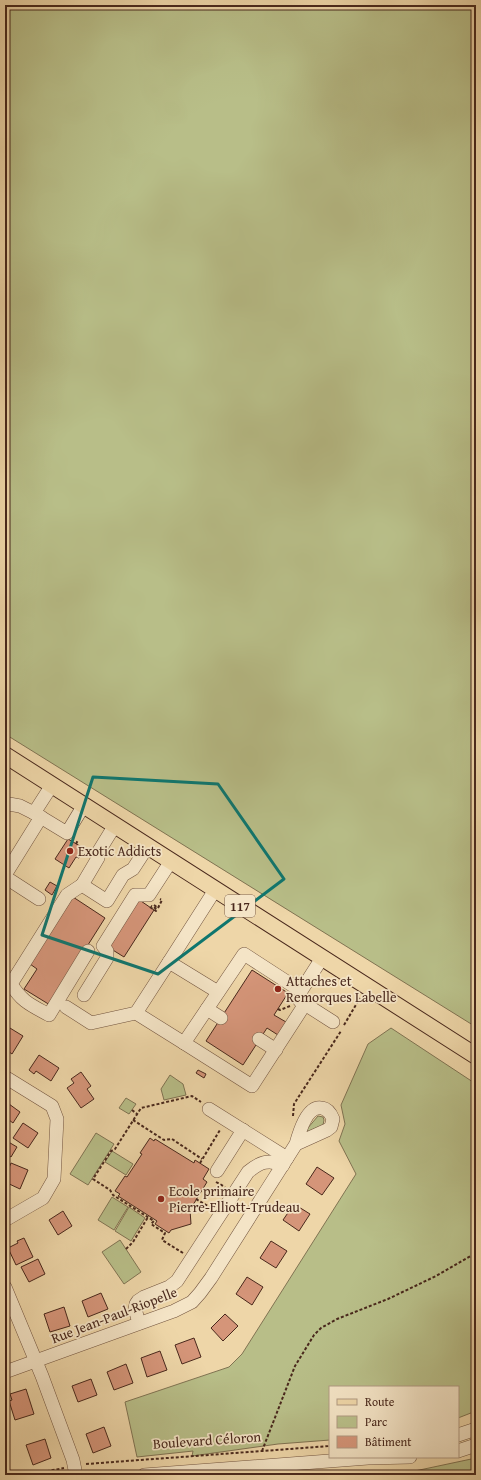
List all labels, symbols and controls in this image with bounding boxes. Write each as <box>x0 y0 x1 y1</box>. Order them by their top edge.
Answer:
place label: Exotic Addicts <box>78 841 161 861</box>
marker: Exotic Addicts <box>65 846 75 856</box>
road number: 117 <box>225 895 255 917</box>
place label: Attaches et Remorques Labelle <box>286 971 397 1007</box>
marker: Attaches et Remorques Labelle <box>273 984 283 994</box>
place label: Ecole primaire Pierre-Elliott-Trudeau <box>169 1181 300 1217</box>
marker: Ecole primaire Pierre-Elliott-Trudeau <box>156 1194 166 1204</box>
street label: Rue Jean-Paul-Riopelle <box>48 1282 180 1348</box>
legend <box>329 1386 459 1458</box>
text: Route <box>365 1393 395 1410</box>
text: Parc <box>365 1413 388 1430</box>
street label: Boulevard Céloron <box>152 1426 262 1454</box>
text: Bâtiment <box>365 1433 412 1450</box>

